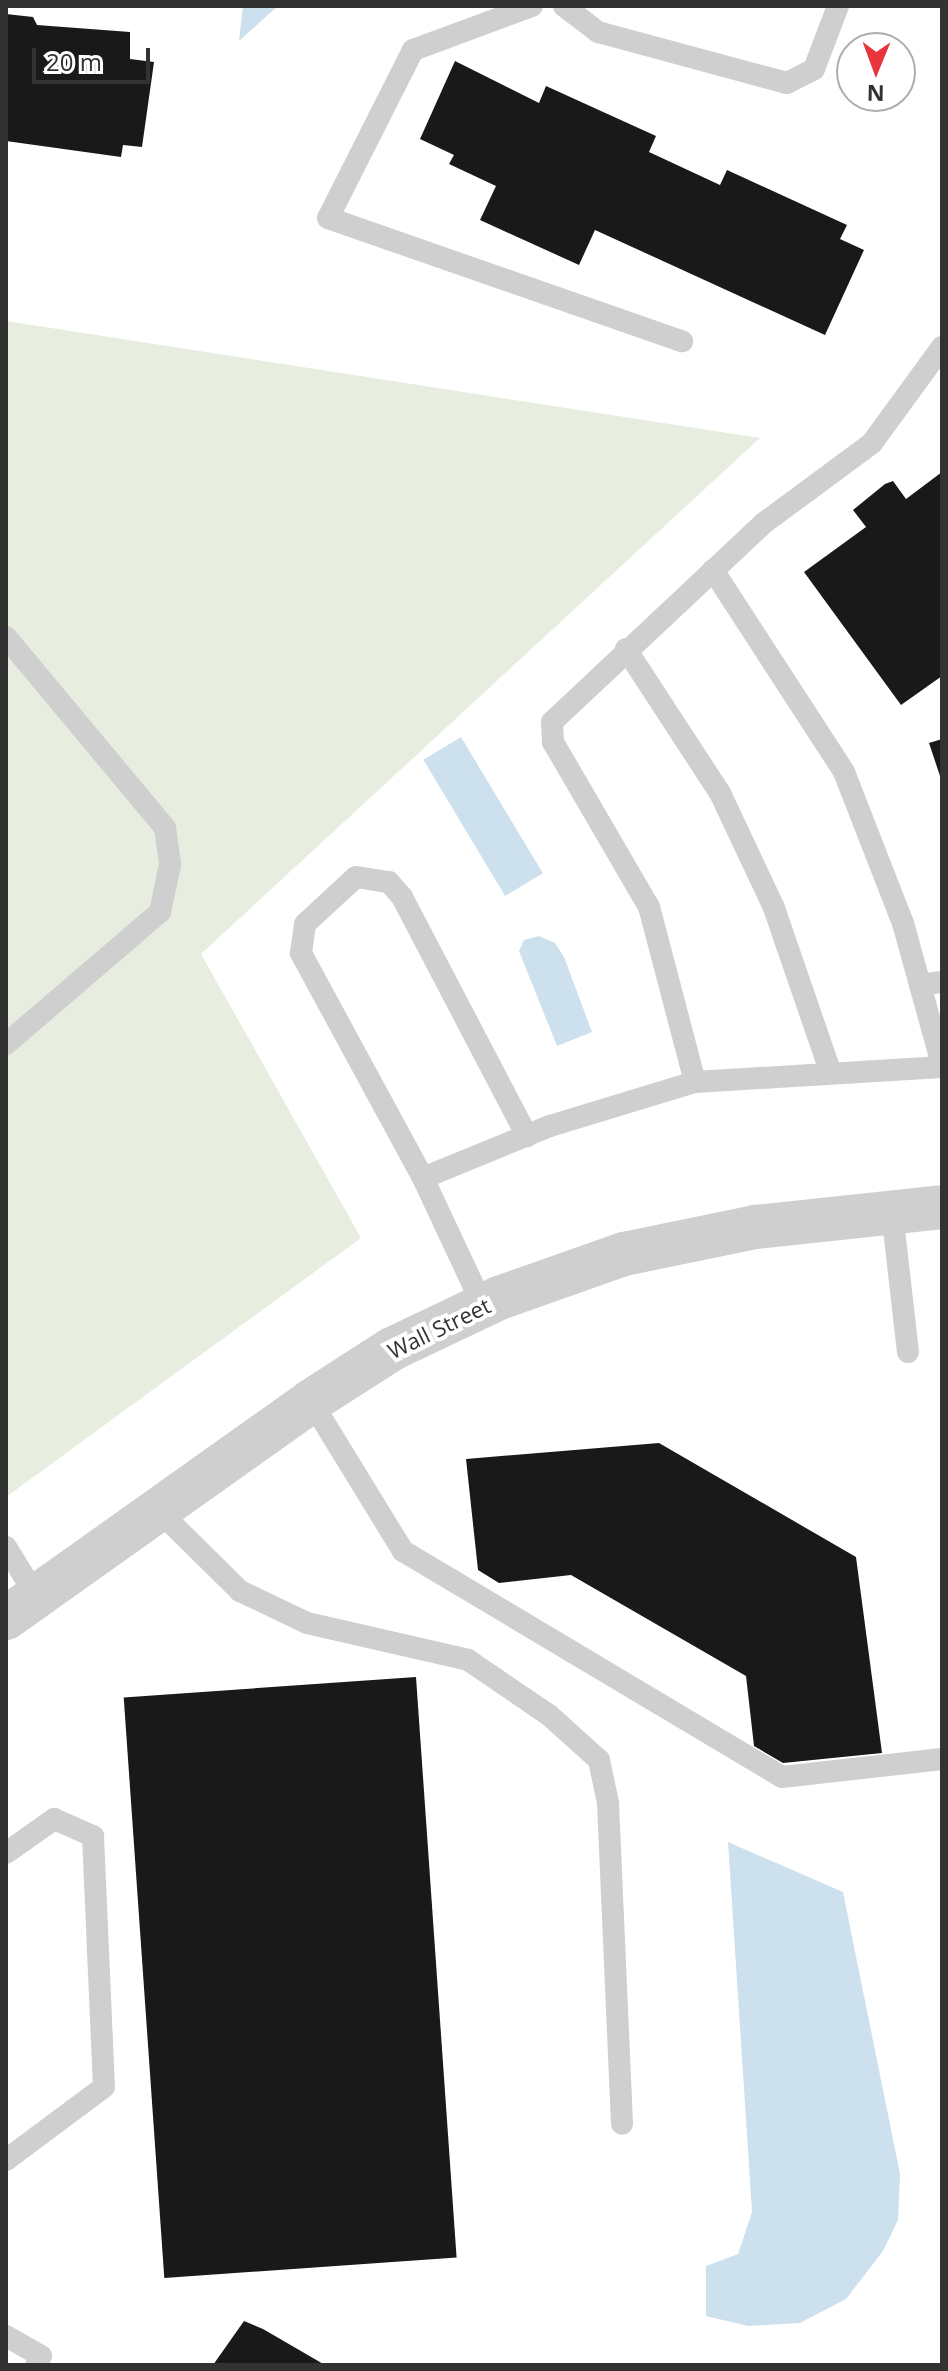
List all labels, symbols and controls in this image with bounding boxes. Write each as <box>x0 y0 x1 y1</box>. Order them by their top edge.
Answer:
scale bar <box>36 32 154 82</box>
north arrow <box>836 32 916 112</box>
text: 20 m <box>46 45 102 78</box>
text: N <box>866 79 885 109</box>
street label: Wall Street <box>383 1292 495 1364</box>

